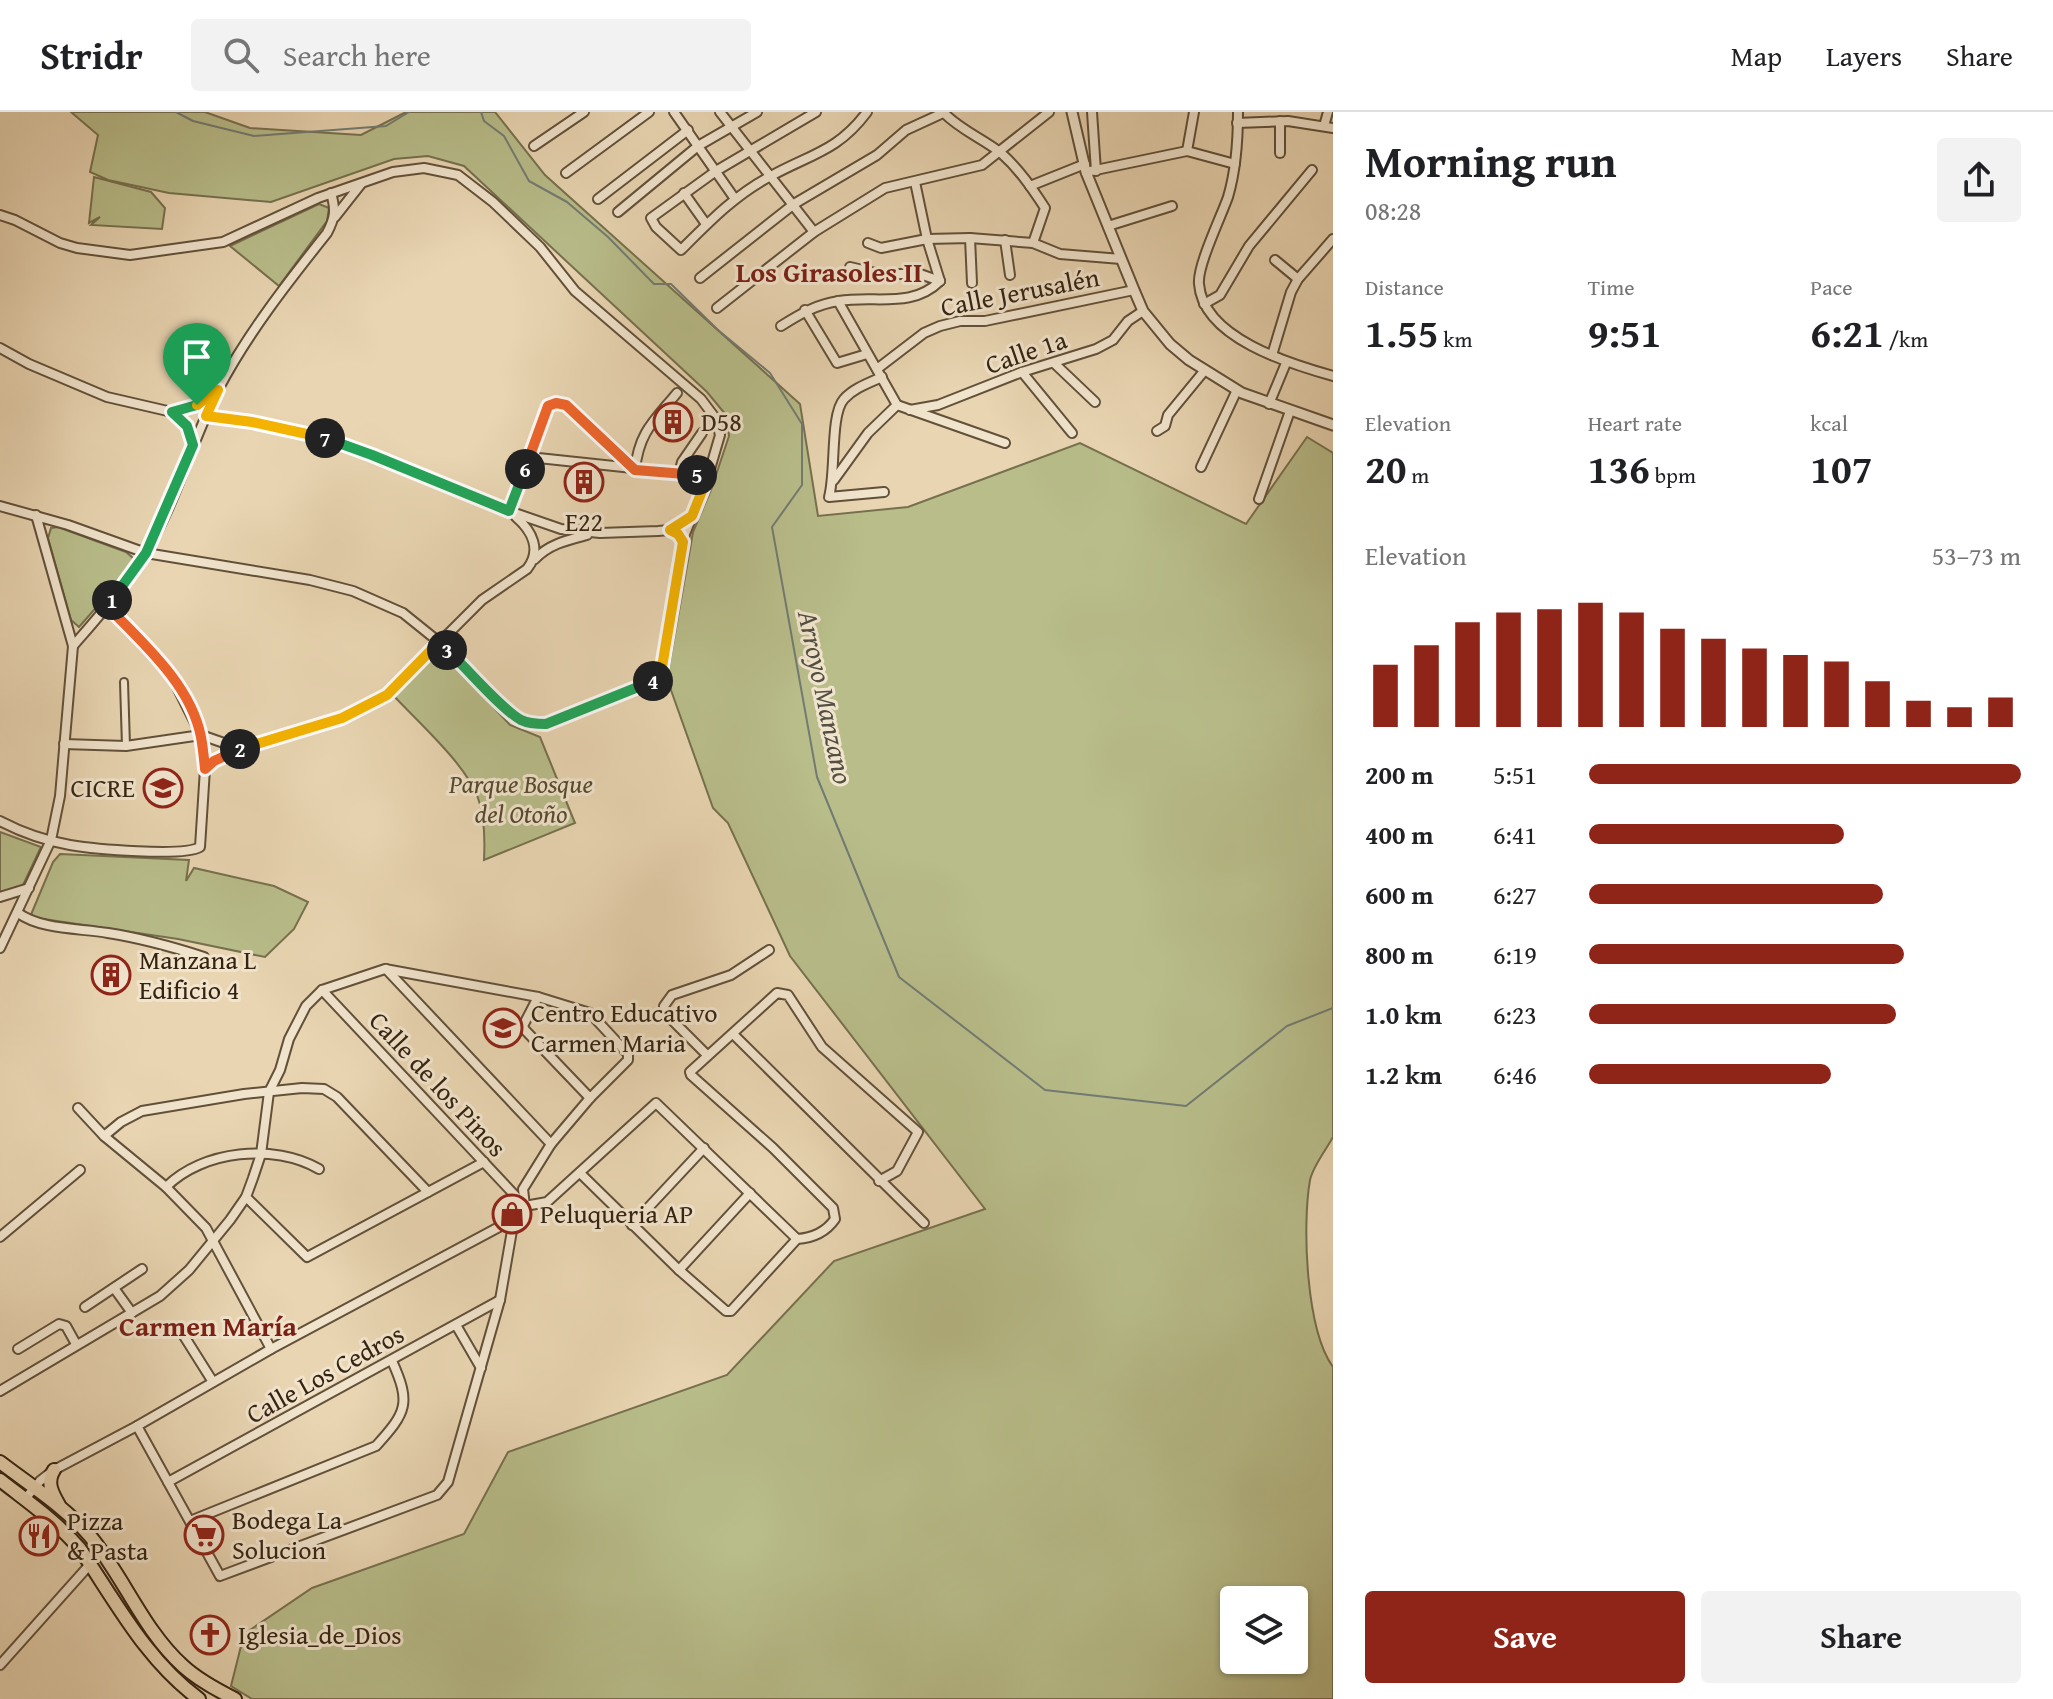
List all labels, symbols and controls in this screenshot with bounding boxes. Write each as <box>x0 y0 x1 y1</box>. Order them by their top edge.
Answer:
search box <box>191 19 751 91</box>
text: Stridr <box>40 27 143 83</box>
icon: search <box>219 33 263 77</box>
text: Search here <box>283 33 431 77</box>
text: Map <box>1731 35 1782 76</box>
text: Layers <box>1826 35 1902 76</box>
text: Share <box>1946 35 2013 76</box>
text: Morning run <box>1365 129 1616 193</box>
button: share <box>1937 138 2021 222</box>
text: 08:28 <box>1365 191 1421 230</box>
district label: Los Girasoles II <box>736 251 922 292</box>
street label: Calle Jerusalén <box>937 257 1103 326</box>
text: Distance <box>1365 271 1444 303</box>
text: Time <box>1588 271 1634 303</box>
text: Pace <box>1810 271 1853 303</box>
text: 1.55 <box>1365 303 1438 362</box>
text: 9:51 <box>1588 303 1661 362</box>
text: 6:21 <box>1810 303 1884 362</box>
street label: Calle 1a <box>980 319 1072 384</box>
pin <box>163 323 231 405</box>
text: km <box>1438 323 1472 355</box>
text: /km <box>1884 323 1928 355</box>
icon: arrive <box>175 335 219 379</box>
building icon: D58 <box>652 401 694 443</box>
place label: D58 <box>701 402 742 441</box>
text: Elevation <box>1365 407 1451 439</box>
text: Heart rate <box>1588 407 1682 439</box>
text: kcal <box>1810 407 1848 439</box>
pin: 7 <box>305 418 345 458</box>
text: 7 <box>319 422 331 454</box>
text: 20 <box>1365 439 1406 498</box>
text: 136 <box>1588 439 1650 498</box>
text: 107 <box>1810 439 1873 498</box>
pin: 6 <box>505 449 545 489</box>
text: 6 <box>519 453 531 485</box>
pin: 5 <box>677 455 717 495</box>
text: 5 <box>691 459 703 491</box>
text: m <box>1406 459 1429 491</box>
text: bpm <box>1650 459 1696 491</box>
building icon: E22 <box>563 461 605 503</box>
place label: E22 <box>565 502 603 541</box>
text: Elevation <box>1365 536 1467 575</box>
text: 53–73 m <box>1932 536 2021 575</box>
pin: 1 <box>92 580 132 620</box>
text: 1 <box>106 584 118 616</box>
water label: Arroyo Manzano <box>788 605 865 788</box>
pin: 3 <box>427 630 467 670</box>
text: 3 <box>441 634 453 666</box>
pin: 4 <box>633 661 673 701</box>
text: 4 <box>647 665 659 697</box>
pin: 2 <box>220 729 260 769</box>
text: 2 <box>234 733 246 765</box>
text: 200 m <box>1365 755 1433 794</box>
text: 5:51 <box>1493 755 1537 794</box>
park label: Parque Bosque del Otoño <box>448 764 593 833</box>
school or university icon: CICRE <box>142 767 184 809</box>
place label: CICRE <box>71 768 135 807</box>
text: 400 m <box>1365 815 1433 854</box>
text: 6:41 <box>1493 815 1537 854</box>
text: 600 m <box>1365 875 1433 914</box>
text: 6:27 <box>1493 875 1537 914</box>
text: 800 m <box>1365 935 1433 974</box>
text: 6:19 <box>1493 935 1537 974</box>
place label: Manzana L Edificio 4 <box>139 940 256 1009</box>
building icon: Manzana L Edificio 4 <box>90 954 132 996</box>
place label: Centro Educativo Carmen Maria <box>531 993 718 1062</box>
text: 1.0 km <box>1365 995 1442 1034</box>
text: 6:23 <box>1493 995 1537 1034</box>
street label: Calle de los Pinos <box>360 1002 516 1165</box>
school or university icon: Centro Educativo Carmen Maria <box>482 1007 524 1049</box>
text: 1.2 km <box>1365 1055 1442 1094</box>
text: 6:46 <box>1493 1055 1537 1094</box>
shop icon: Peluqueria AP <box>491 1193 533 1235</box>
place label: Peluqueria AP <box>540 1194 693 1233</box>
district label: Carmen María <box>119 1305 298 1346</box>
street label: Calle Los Cedros <box>239 1314 411 1433</box>
place label: Bodega La Solucion <box>232 1500 343 1569</box>
place label: Pizza & Pasta <box>67 1501 149 1570</box>
supermarket icon: Bodega La Solucion <box>183 1514 225 1556</box>
restaurant icon: Pizza & Pasta <box>18 1515 60 1557</box>
map controls <box>1220 1586 1308 1674</box>
button: layers <box>1220 1586 1308 1674</box>
button: Save <box>1365 1591 1685 1683</box>
button: Share <box>1701 1591 2021 1683</box>
church icon: Iglesia_de_Dios <box>189 1614 231 1656</box>
place label: Iglesia_de_Dios <box>238 1615 402 1654</box>

